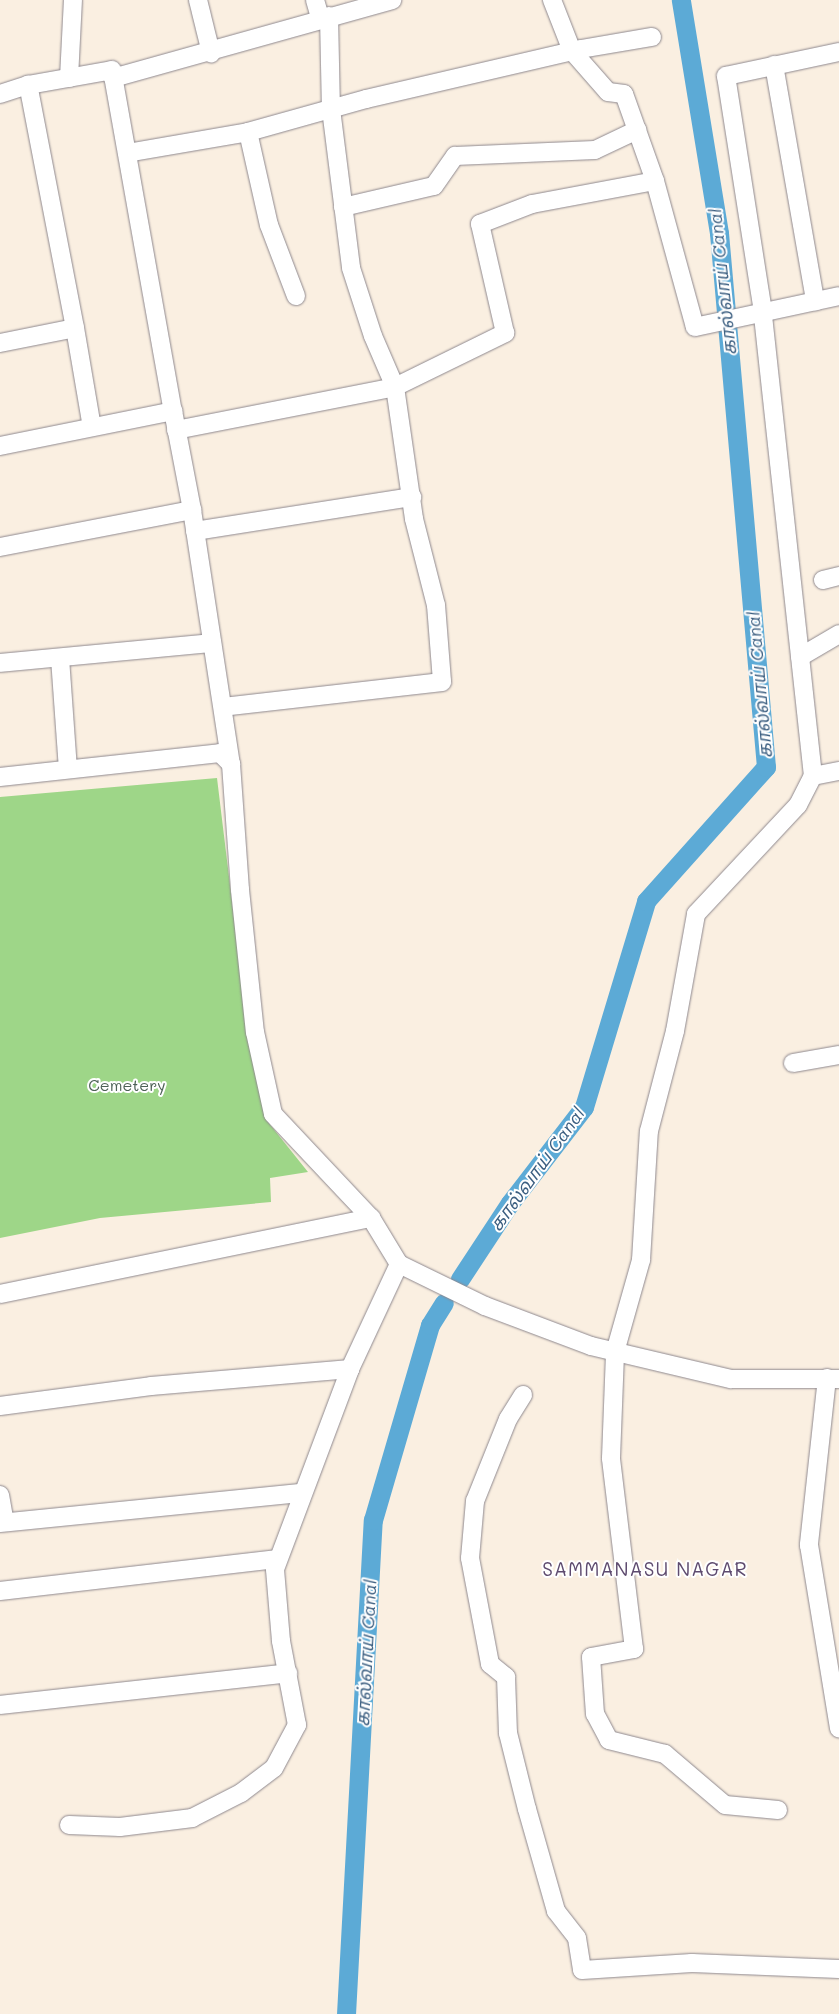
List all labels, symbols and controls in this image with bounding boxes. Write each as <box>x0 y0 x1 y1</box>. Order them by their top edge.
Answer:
water label: கால்வாய் Canal <box>704 208 740 356</box>
water label: கால்வாய் Canal <box>742 611 776 759</box>
park label: Cemetery <box>88 1075 166 1095</box>
water label: கால்வாய் Canal <box>485 1103 589 1235</box>
district label: SAMMANASU NAGAR <box>540 1558 750 1580</box>
water label: கால்வாய் Canal <box>351 1579 381 1727</box>

